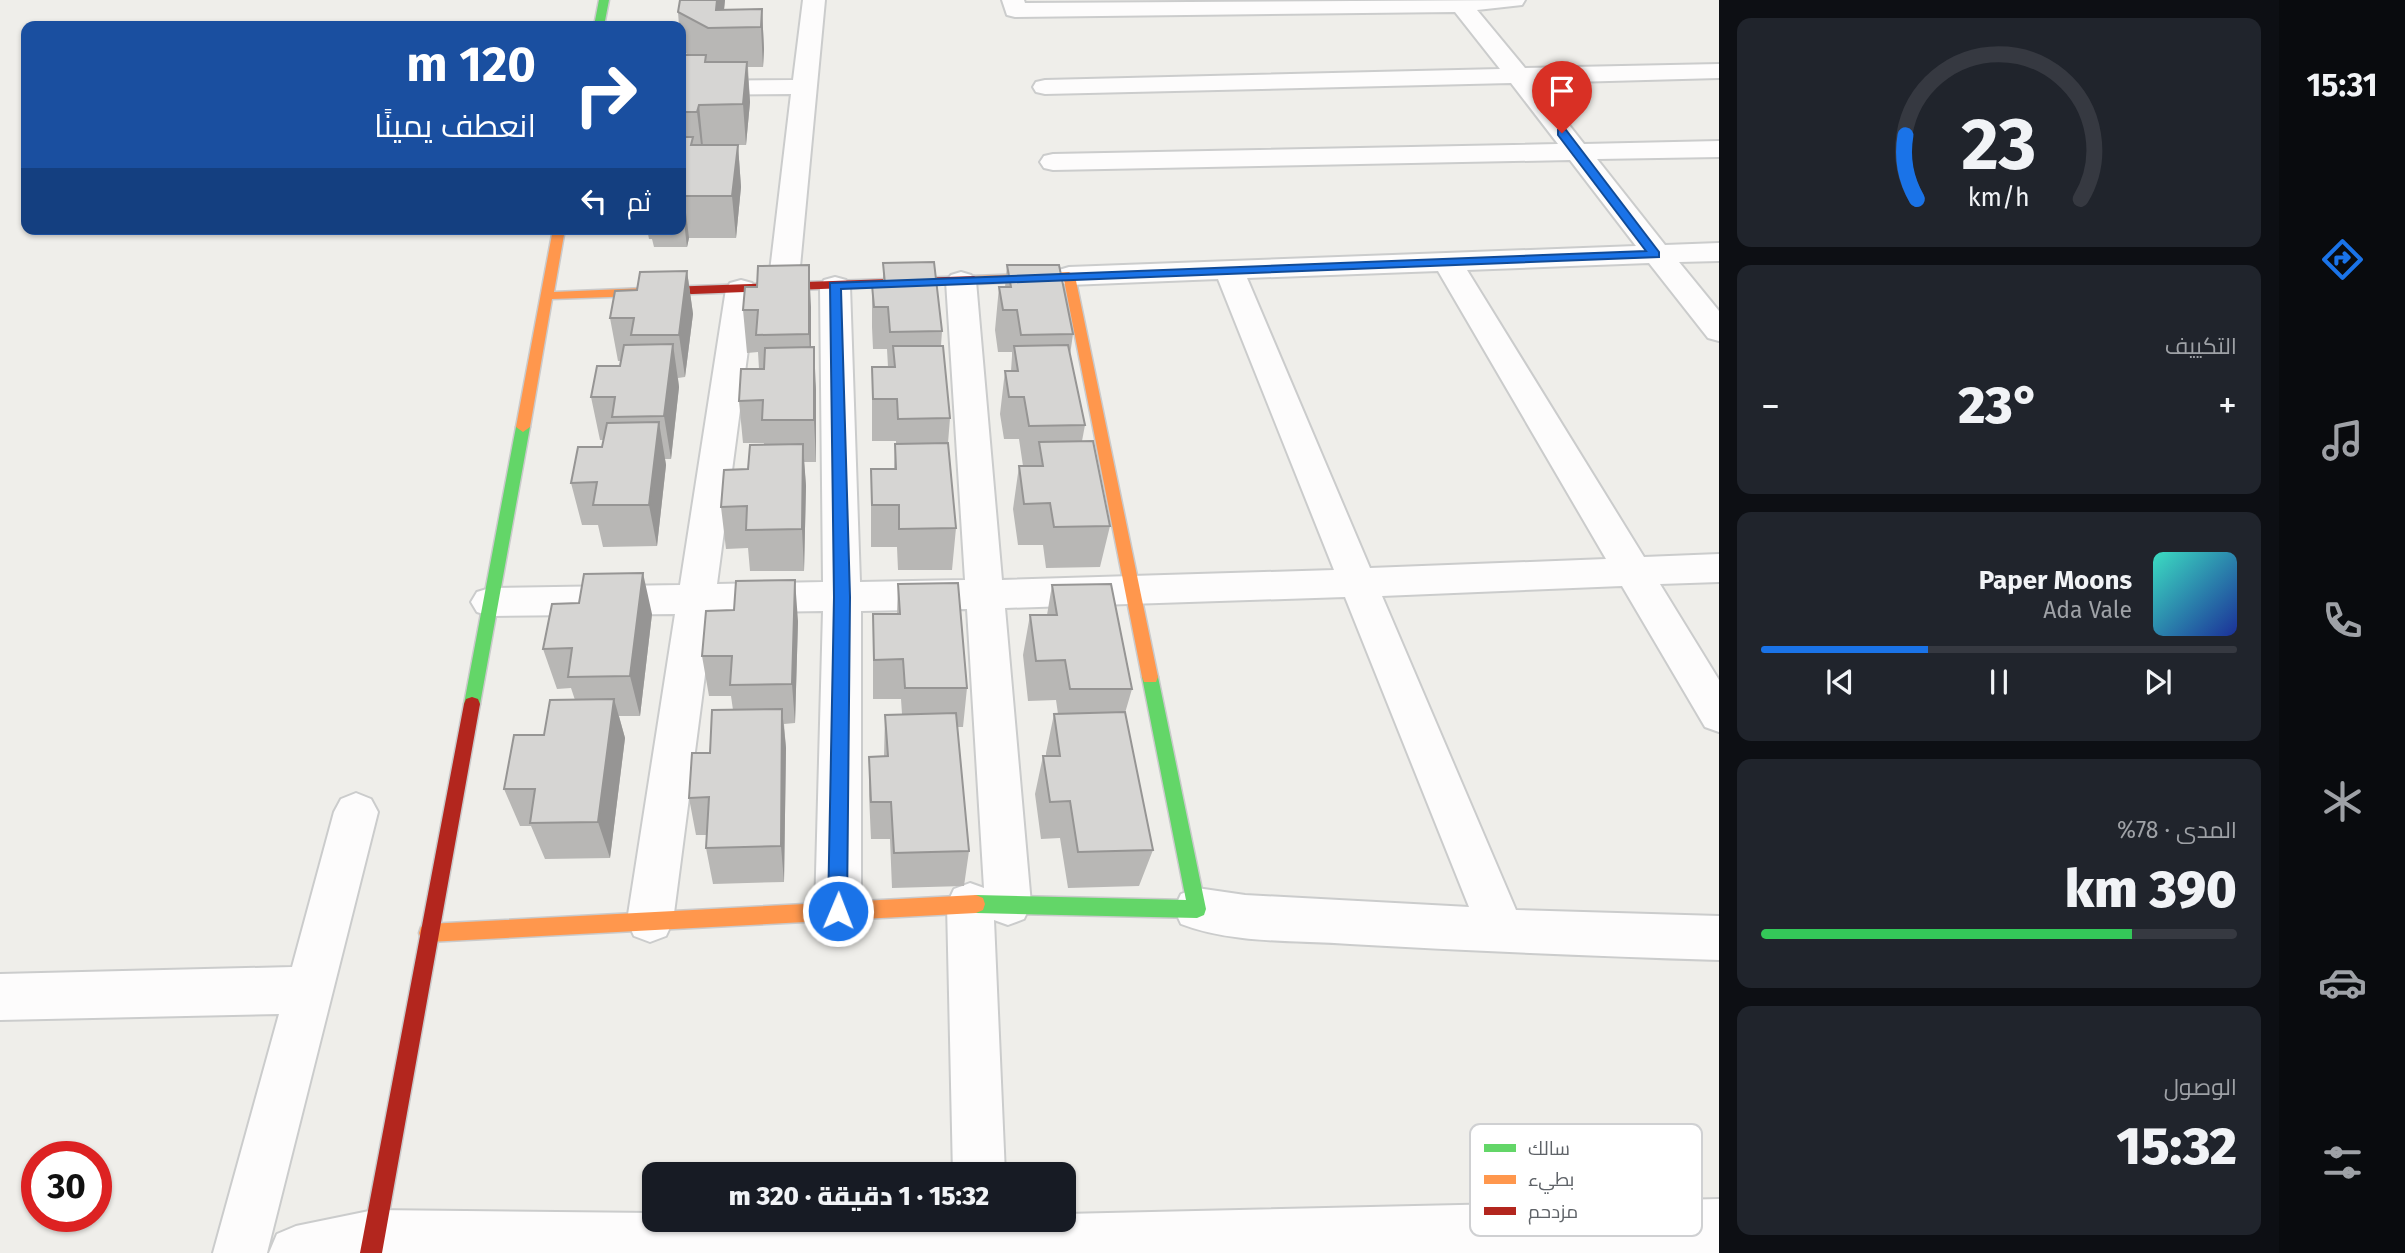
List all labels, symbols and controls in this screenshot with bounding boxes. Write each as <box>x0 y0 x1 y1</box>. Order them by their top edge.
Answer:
text: 120 m <box>406 35 536 94</box>
icon: right <box>560 49 651 140</box>
pin <box>1532 61 1592 133</box>
text: 15:31 <box>2307 66 2378 104</box>
icon: arrive <box>1543 72 1581 110</box>
text: 23 <box>1961 101 2037 188</box>
text: انعطف يمينًا <box>374 107 536 145</box>
icon: left <box>575 182 613 220</box>
text: km/h <box>1968 182 2030 212</box>
text: ثم <box>627 187 651 218</box>
icon: directions <box>2318 235 2367 284</box>
text: التكييف <box>2165 332 2237 360</box>
text: 23° <box>1958 374 2040 437</box>
text: − <box>1761 383 1780 429</box>
text: + <box>2218 383 2237 429</box>
icon: music <box>2318 416 2367 465</box>
text: Paper Moons <box>1979 565 2132 596</box>
text: Ada Vale <box>2043 596 2132 624</box>
icon: phone <box>2318 596 2367 645</box>
icon: previous <box>1821 663 1859 701</box>
icon: pause <box>1980 663 2018 701</box>
icon: next <box>2139 663 2177 701</box>
icon: climate <box>2318 777 2367 826</box>
text: المدى · 78% <box>2117 816 2237 844</box>
text: 390 km <box>2065 858 2237 921</box>
position arrow <box>801 874 875 948</box>
icon: car <box>2318 958 2367 1007</box>
text: الوصول <box>2164 1073 2237 1101</box>
text: 15:32 <box>2117 1115 2237 1178</box>
legend <box>1470 1124 1702 1236</box>
text: سالك <box>1528 1137 1570 1160</box>
icon: filters <box>2318 1138 2367 1187</box>
speed limit sign: 30 <box>21 1141 112 1232</box>
text: بطيء <box>1528 1168 1574 1194</box>
text: 15:32 · 1 دقيقة · 320 m <box>729 1181 989 1212</box>
text: مزدحم <box>1528 1200 1578 1225</box>

